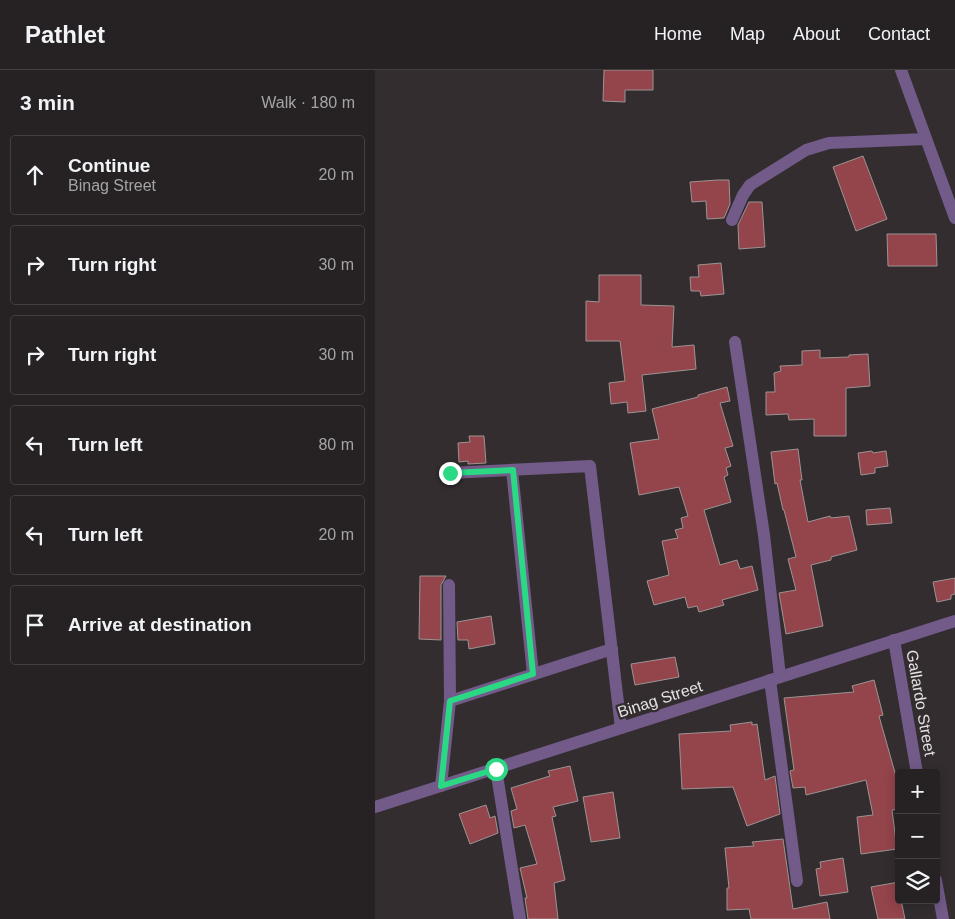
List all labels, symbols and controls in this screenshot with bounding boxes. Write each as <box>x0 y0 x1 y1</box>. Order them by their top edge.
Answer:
text: Pathlet <box>25 21 105 48</box>
text: Home <box>654 24 702 44</box>
text: Map <box>730 24 765 44</box>
text: About <box>793 24 840 44</box>
text: Contact <box>868 24 930 44</box>
text: 3 min <box>20 91 75 114</box>
text: Walk · 180 m <box>261 94 355 111</box>
text: Continue <box>68 155 150 176</box>
icon: ahead <box>21 161 49 189</box>
text: 20 m <box>318 166 354 183</box>
text: Binag Street <box>68 177 156 194</box>
icon: right <box>21 251 49 279</box>
text: Turn right <box>68 254 156 275</box>
text: 30 m <box>318 256 354 273</box>
icon: right <box>21 341 49 369</box>
text: Turn right <box>68 344 156 365</box>
text: 30 m <box>318 346 354 363</box>
icon: left <box>21 431 49 459</box>
text: Turn left <box>68 434 143 455</box>
text: 80 m <box>318 436 354 453</box>
route end <box>439 462 462 485</box>
icon: left <box>21 521 49 549</box>
text: Turn left <box>68 524 143 545</box>
text: 20 m <box>318 526 354 543</box>
icon: arrive <box>21 611 49 639</box>
text: Arrive at destination <box>68 614 252 635</box>
street label: Gallardo Street <box>903 649 939 758</box>
street label: Binag Street <box>615 677 705 721</box>
route start <box>485 758 508 781</box>
map controls <box>895 769 940 904</box>
button: + <box>895 769 940 814</box>
button: − <box>895 814 940 859</box>
button: layers <box>895 859 940 904</box>

